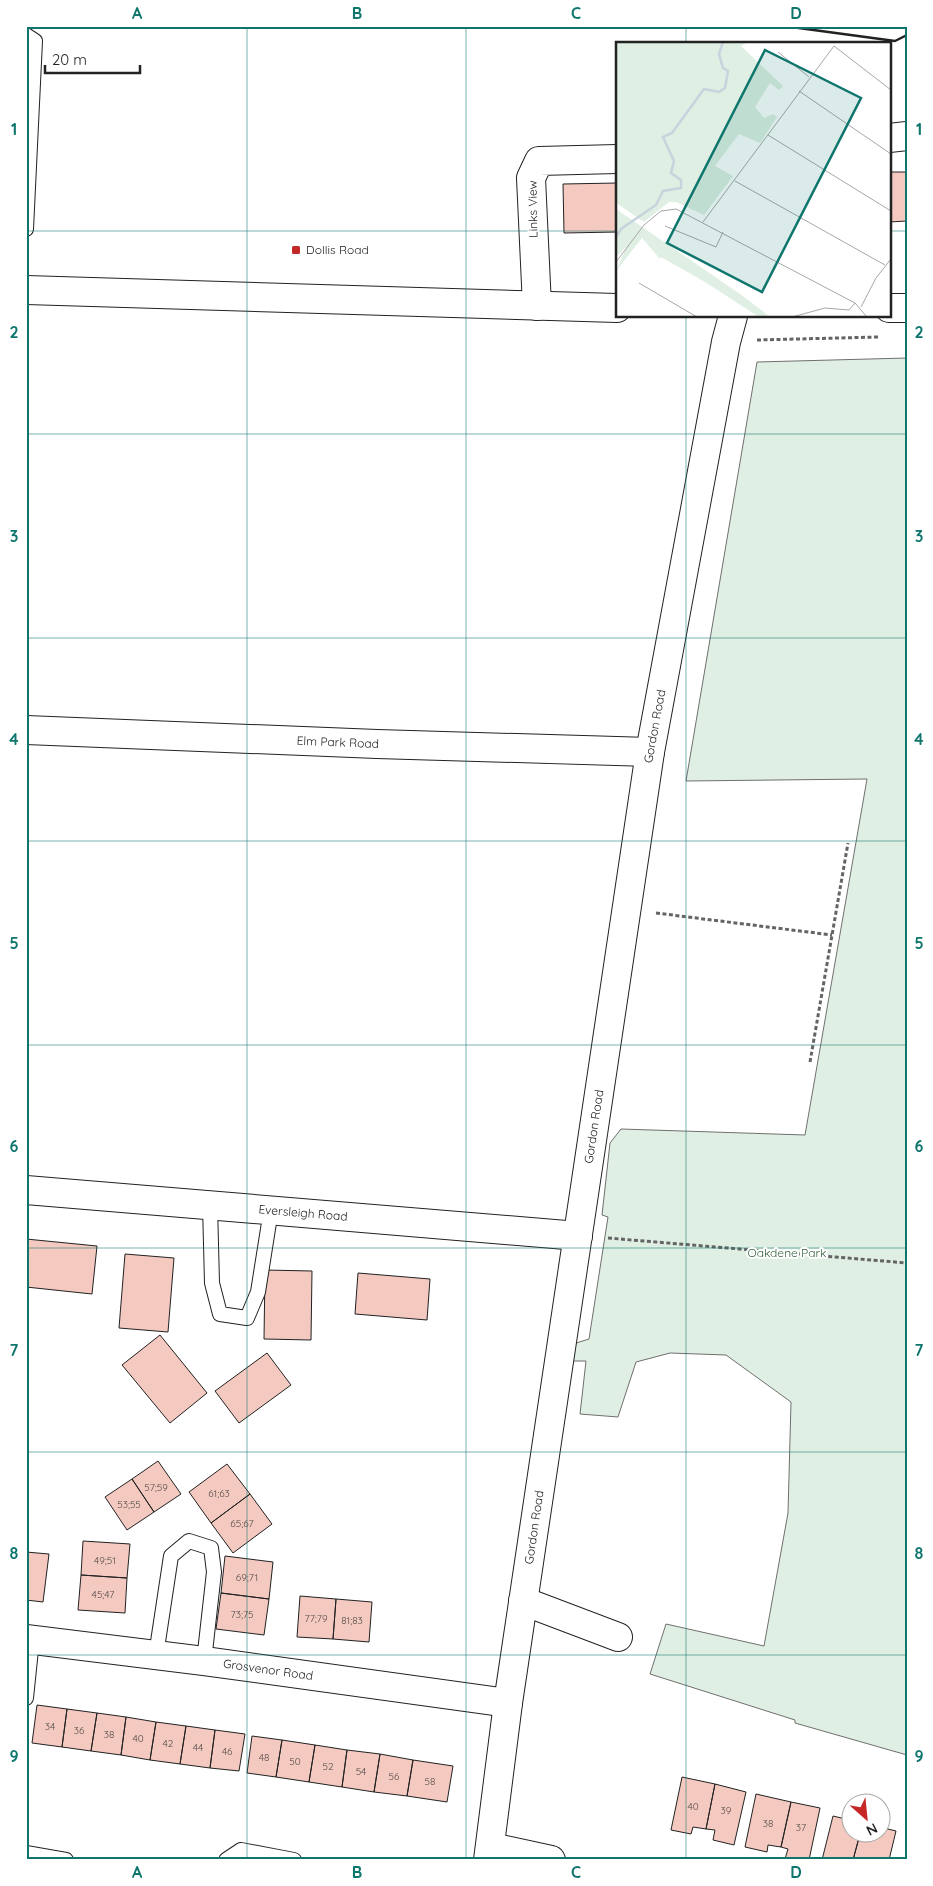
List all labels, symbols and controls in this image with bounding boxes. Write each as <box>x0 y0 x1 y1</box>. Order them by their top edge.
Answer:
text: A <box>132 3 143 23</box>
text: B <box>352 3 362 23</box>
text: C <box>571 3 581 23</box>
text: D <box>790 3 802 23</box>
scale bar <box>45 42 140 74</box>
inset map <box>616 42 890 318</box>
text: 20 m <box>52 50 87 69</box>
text: 1 <box>11 119 17 139</box>
text: 1 <box>916 119 922 139</box>
street label: Links View <box>524 180 541 238</box>
place label: Dollis Road <box>306 242 369 257</box>
marker: Dollis Road <box>290 244 302 256</box>
text: 2 <box>9 322 19 342</box>
text: 2 <box>914 322 924 342</box>
text: 3 <box>10 526 18 546</box>
text: 3 <box>915 526 923 546</box>
street label: Gordon Road <box>640 688 668 764</box>
text: 4 <box>9 729 19 749</box>
text: 4 <box>914 729 924 749</box>
street label: Elm Park Road <box>296 733 379 751</box>
text: 5 <box>9 933 19 953</box>
text: 5 <box>914 933 924 953</box>
street label: Gordon Road <box>581 1089 606 1165</box>
text: 6 <box>10 1136 19 1156</box>
text: 6 <box>915 1136 924 1156</box>
street label: Eversleigh Road <box>258 1201 348 1224</box>
park label: Oakdene Park <box>747 1245 827 1260</box>
text: 7 <box>10 1340 19 1360</box>
text: 7 <box>915 1340 924 1360</box>
house number: 57;59 <box>144 1481 168 1494</box>
house number: 61;63 <box>208 1487 230 1500</box>
street label: Gordon Road <box>521 1489 547 1565</box>
house number: 53;55 <box>117 1498 141 1511</box>
house number: 65;67 <box>230 1517 254 1530</box>
text: 8 <box>10 1543 19 1563</box>
text: 8 <box>915 1543 924 1563</box>
house number: 49;51 <box>94 1554 116 1567</box>
house number: 69;71 <box>236 1571 258 1584</box>
house number: 45;47 <box>92 1588 114 1601</box>
house number: 73;75 <box>231 1608 253 1621</box>
house number: 77;79 <box>305 1612 328 1625</box>
house number: 81;83 <box>341 1614 363 1627</box>
street label: Grosvenor Road <box>222 1656 314 1683</box>
house number: 34 <box>45 1720 55 1733</box>
house number: 36 <box>74 1724 85 1737</box>
house number: 38 <box>104 1728 114 1741</box>
house number: 40 <box>132 1732 144 1745</box>
house number: 42 <box>163 1737 174 1750</box>
house number: 44 <box>193 1741 203 1754</box>
house number: 46 <box>222 1745 233 1758</box>
text: 9 <box>9 1746 19 1766</box>
text: 9 <box>914 1746 924 1766</box>
house number: 48 <box>259 1751 269 1764</box>
house number: 50 <box>289 1755 301 1768</box>
house number: 52 <box>323 1760 334 1773</box>
house number: 54 <box>356 1765 366 1778</box>
house number: 56 <box>389 1770 400 1783</box>
house number: 58 <box>425 1775 435 1788</box>
north arrow <box>840 1794 890 1844</box>
house number: 40 <box>687 1800 699 1813</box>
house number: 39 <box>721 1804 732 1817</box>
house number: 38 <box>763 1817 773 1830</box>
text: N <box>863 1819 881 1840</box>
house number: 37 <box>796 1821 806 1834</box>
text: A <box>132 1862 143 1882</box>
text: B <box>352 1862 362 1882</box>
text: C <box>571 1862 581 1882</box>
text: D <box>790 1862 802 1882</box>

